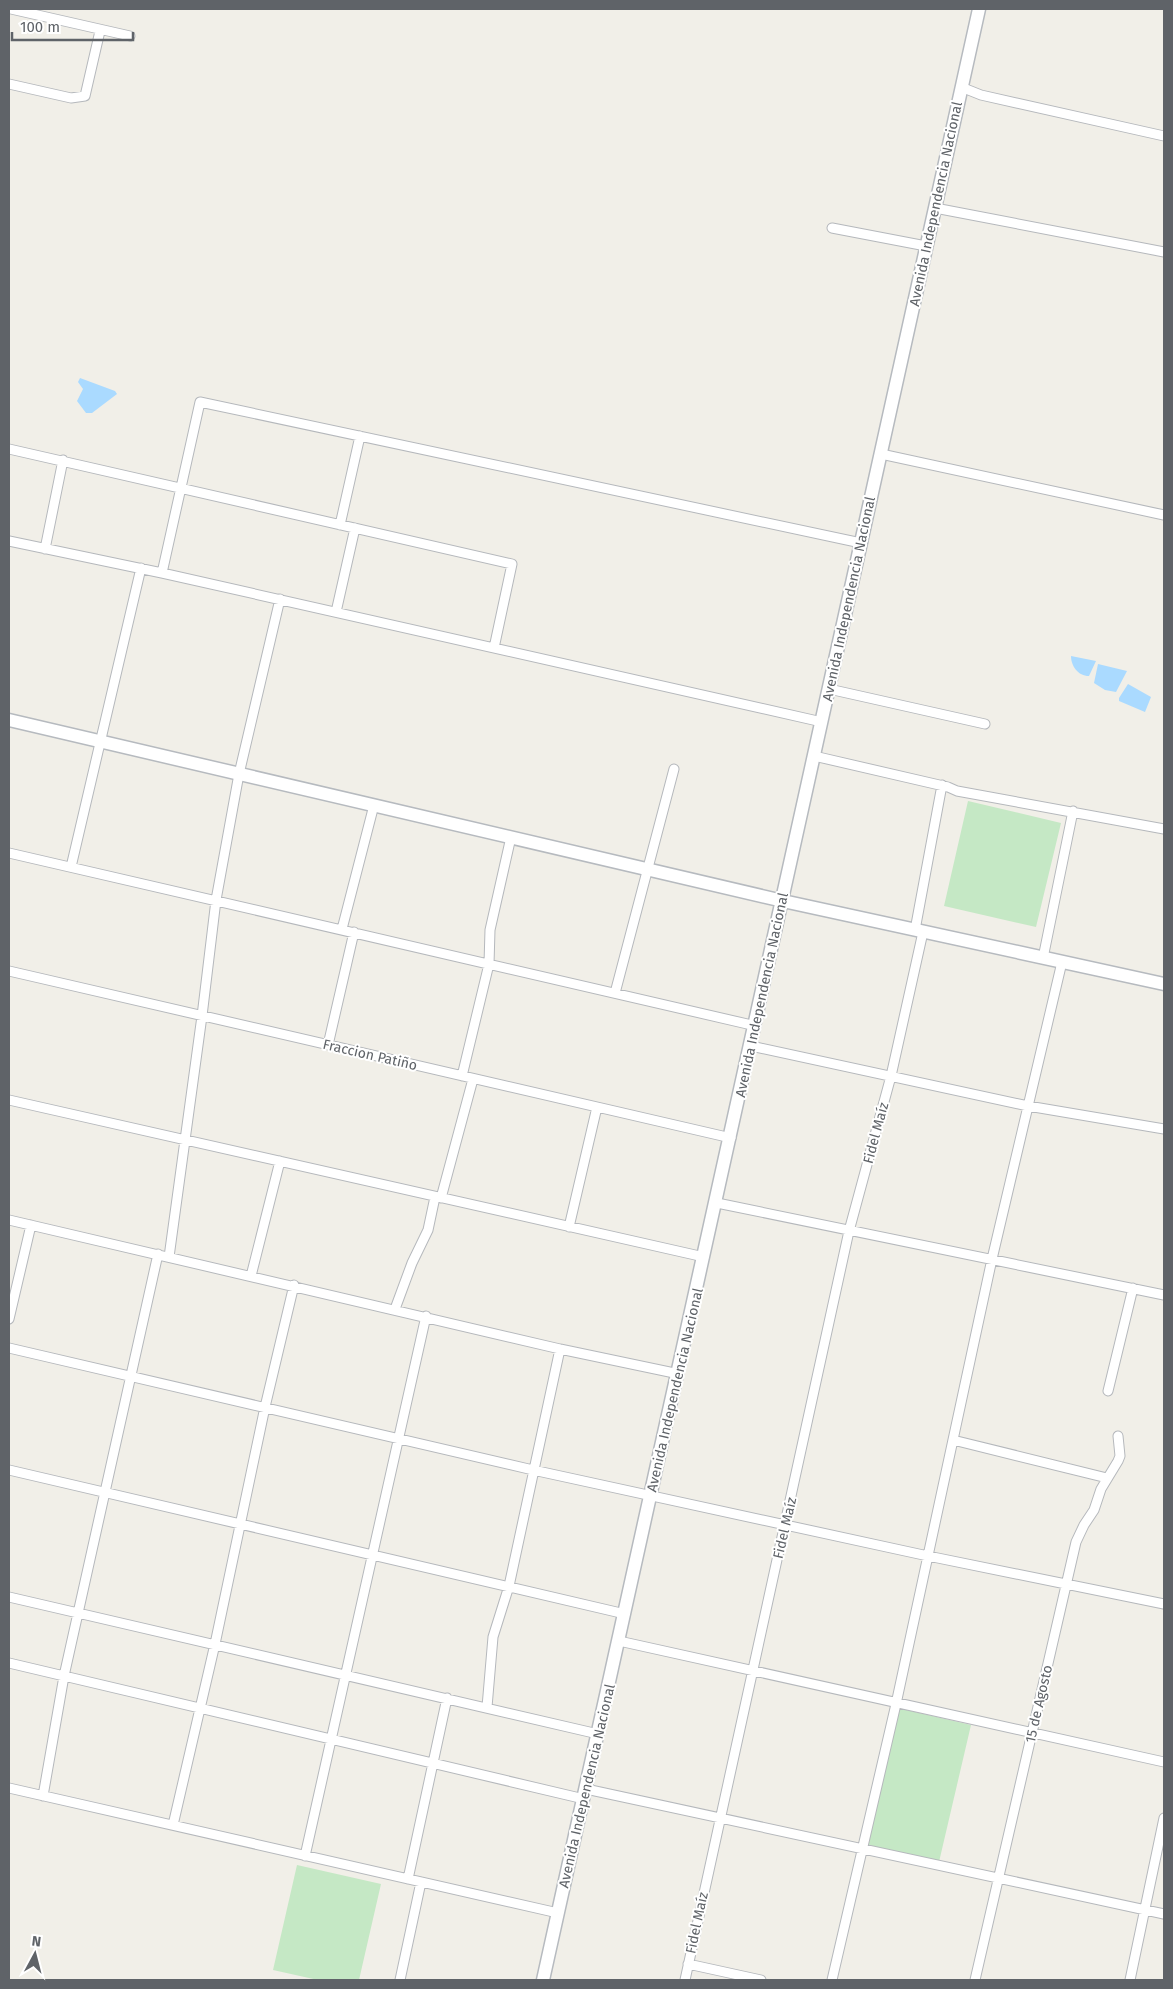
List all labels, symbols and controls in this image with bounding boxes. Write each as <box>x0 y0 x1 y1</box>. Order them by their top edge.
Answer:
scale bar <box>12 10 134 42</box>
text: 100 m <box>20 18 60 36</box>
street label: Avenida Independencia Nacional <box>906 100 966 308</box>
street label: Avenida Independencia Nacional <box>819 495 879 703</box>
street label: Avenida Independencia Nacional <box>732 891 792 1099</box>
street label: Fraccion Patiño <box>321 1036 419 1074</box>
street label: Fidel Maíz <box>860 1101 892 1165</box>
street label: Avenida Independencia Nacional <box>643 1286 707 1494</box>
street label: Fidel Maíz <box>770 1496 800 1560</box>
street label: 15 de Agosto <box>1022 1663 1056 1745</box>
street label: Avenida Independencia Nacional <box>555 1682 619 1890</box>
street label: Fidel Maíz <box>682 1891 712 1955</box>
north arrow <box>10 1929 60 1979</box>
text: N <box>31 1933 42 1951</box>

